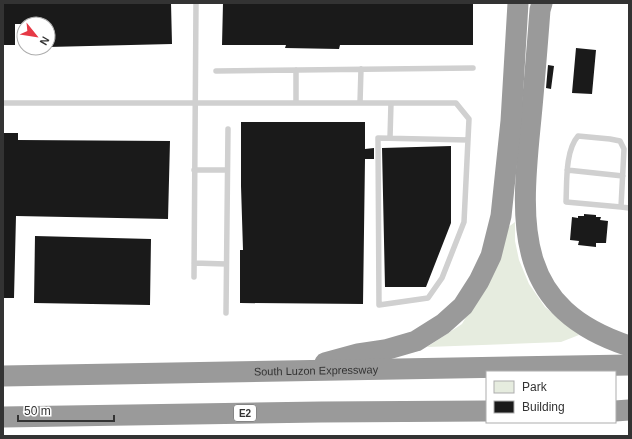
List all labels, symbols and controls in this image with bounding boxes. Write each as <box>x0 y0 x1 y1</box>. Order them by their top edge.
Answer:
north arrow <box>16 16 56 56</box>
text: N <box>37 35 52 47</box>
street label: South Luzon Expressway <box>254 363 379 378</box>
legend <box>486 371 616 423</box>
text: Park <box>522 380 548 394</box>
scale bar <box>18 397 114 423</box>
text: Building <box>522 400 565 414</box>
text: 50 m <box>24 404 51 418</box>
road number: E2 <box>234 405 256 421</box>

